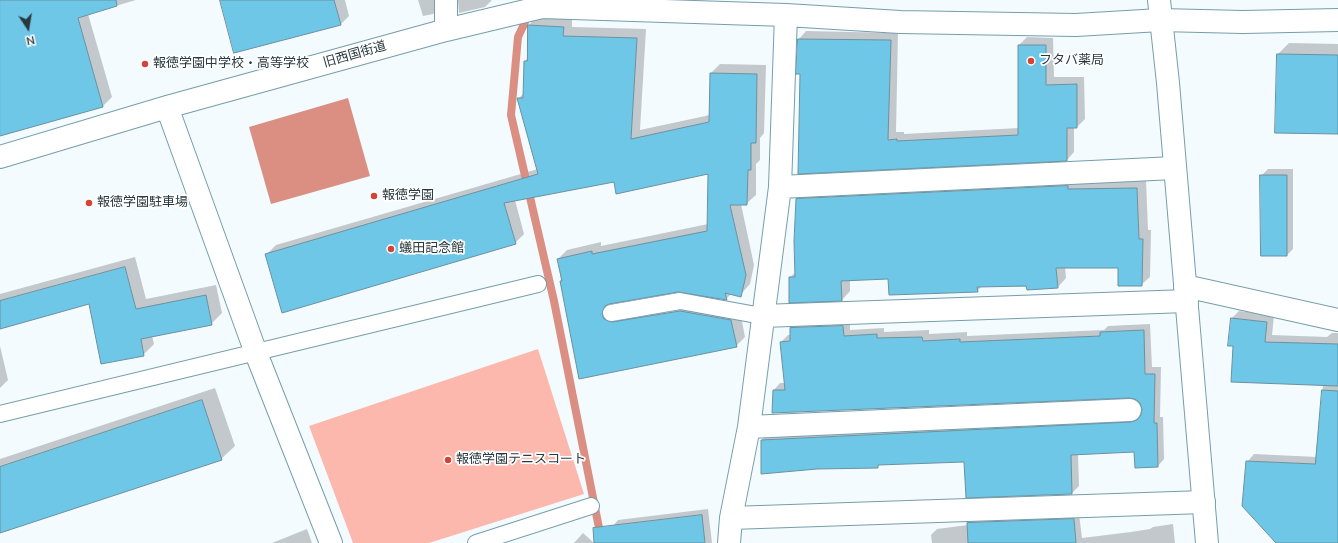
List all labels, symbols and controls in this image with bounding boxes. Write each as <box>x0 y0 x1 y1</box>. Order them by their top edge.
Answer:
north arrow <box>8 8 48 48</box>
text: N <box>25 32 36 48</box>
street label: 旧西国街道 <box>322 39 388 71</box>
place label: フタバ薬局 <box>1039 53 1104 69</box>
place label: 報徳学園中学校・高等学校 <box>153 56 309 72</box>
marker: フタバ薬局 <box>1026 56 1036 66</box>
marker: 報徳学園中学校・高等学校 <box>140 59 150 69</box>
place label: 報徳学園 <box>382 188 434 204</box>
marker: 報徳学園 <box>369 191 379 201</box>
place label: 報徳学園駐車場 <box>97 195 188 211</box>
marker: 報徳学園駐車場 <box>84 198 94 208</box>
place label: 蟻田記念館 <box>399 241 464 257</box>
marker: 蟻田記念館 <box>386 244 396 254</box>
place label: 報徳学園テニスコート <box>456 452 586 468</box>
marker: 報徳学園テニスコート <box>443 455 453 465</box>

